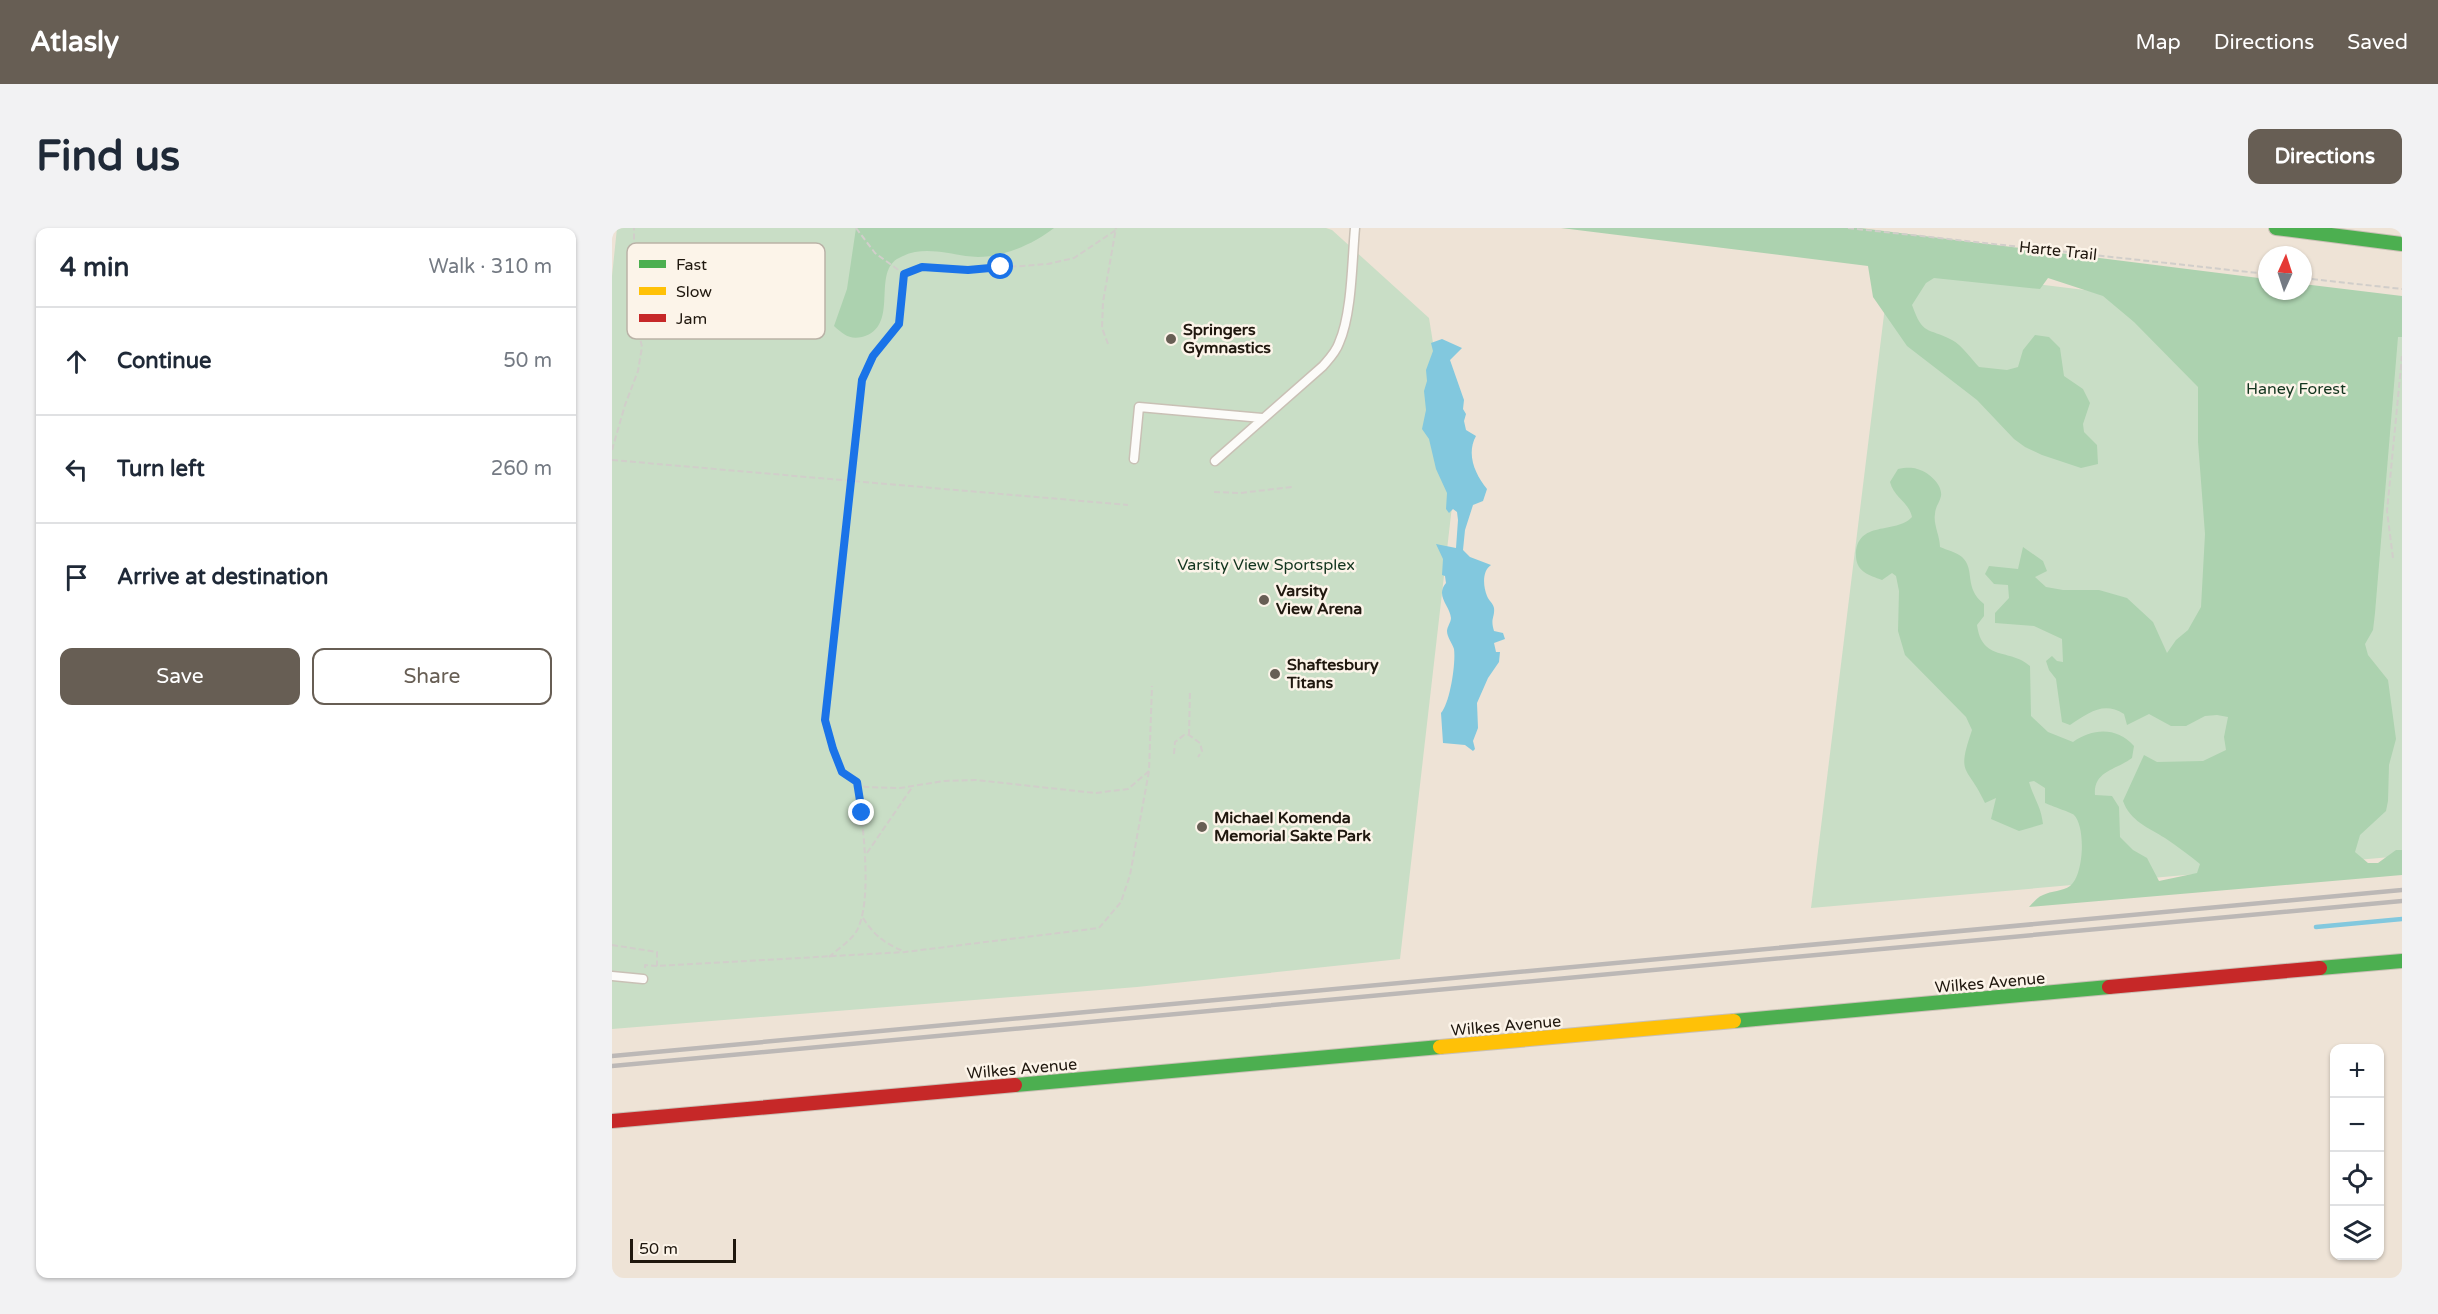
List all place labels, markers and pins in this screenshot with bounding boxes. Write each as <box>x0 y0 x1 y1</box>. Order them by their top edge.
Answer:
place label: Springers Gymnastics <box>1183 320 1271 358</box>
marker: Springers Gymnastics <box>1164 332 1178 346</box>
place label: Varsity View Arena <box>1276 581 1362 619</box>
marker: Varsity View Arena <box>1257 593 1271 607</box>
place label: Shaftesbury Titans <box>1286 655 1379 693</box>
marker: Shaftesbury Titans <box>1268 667 1282 681</box>
place label: Michael Komenda Memorial Sakte Park <box>1214 808 1371 846</box>
marker: Michael Komenda Memorial Sakte Park <box>1195 820 1209 834</box>

